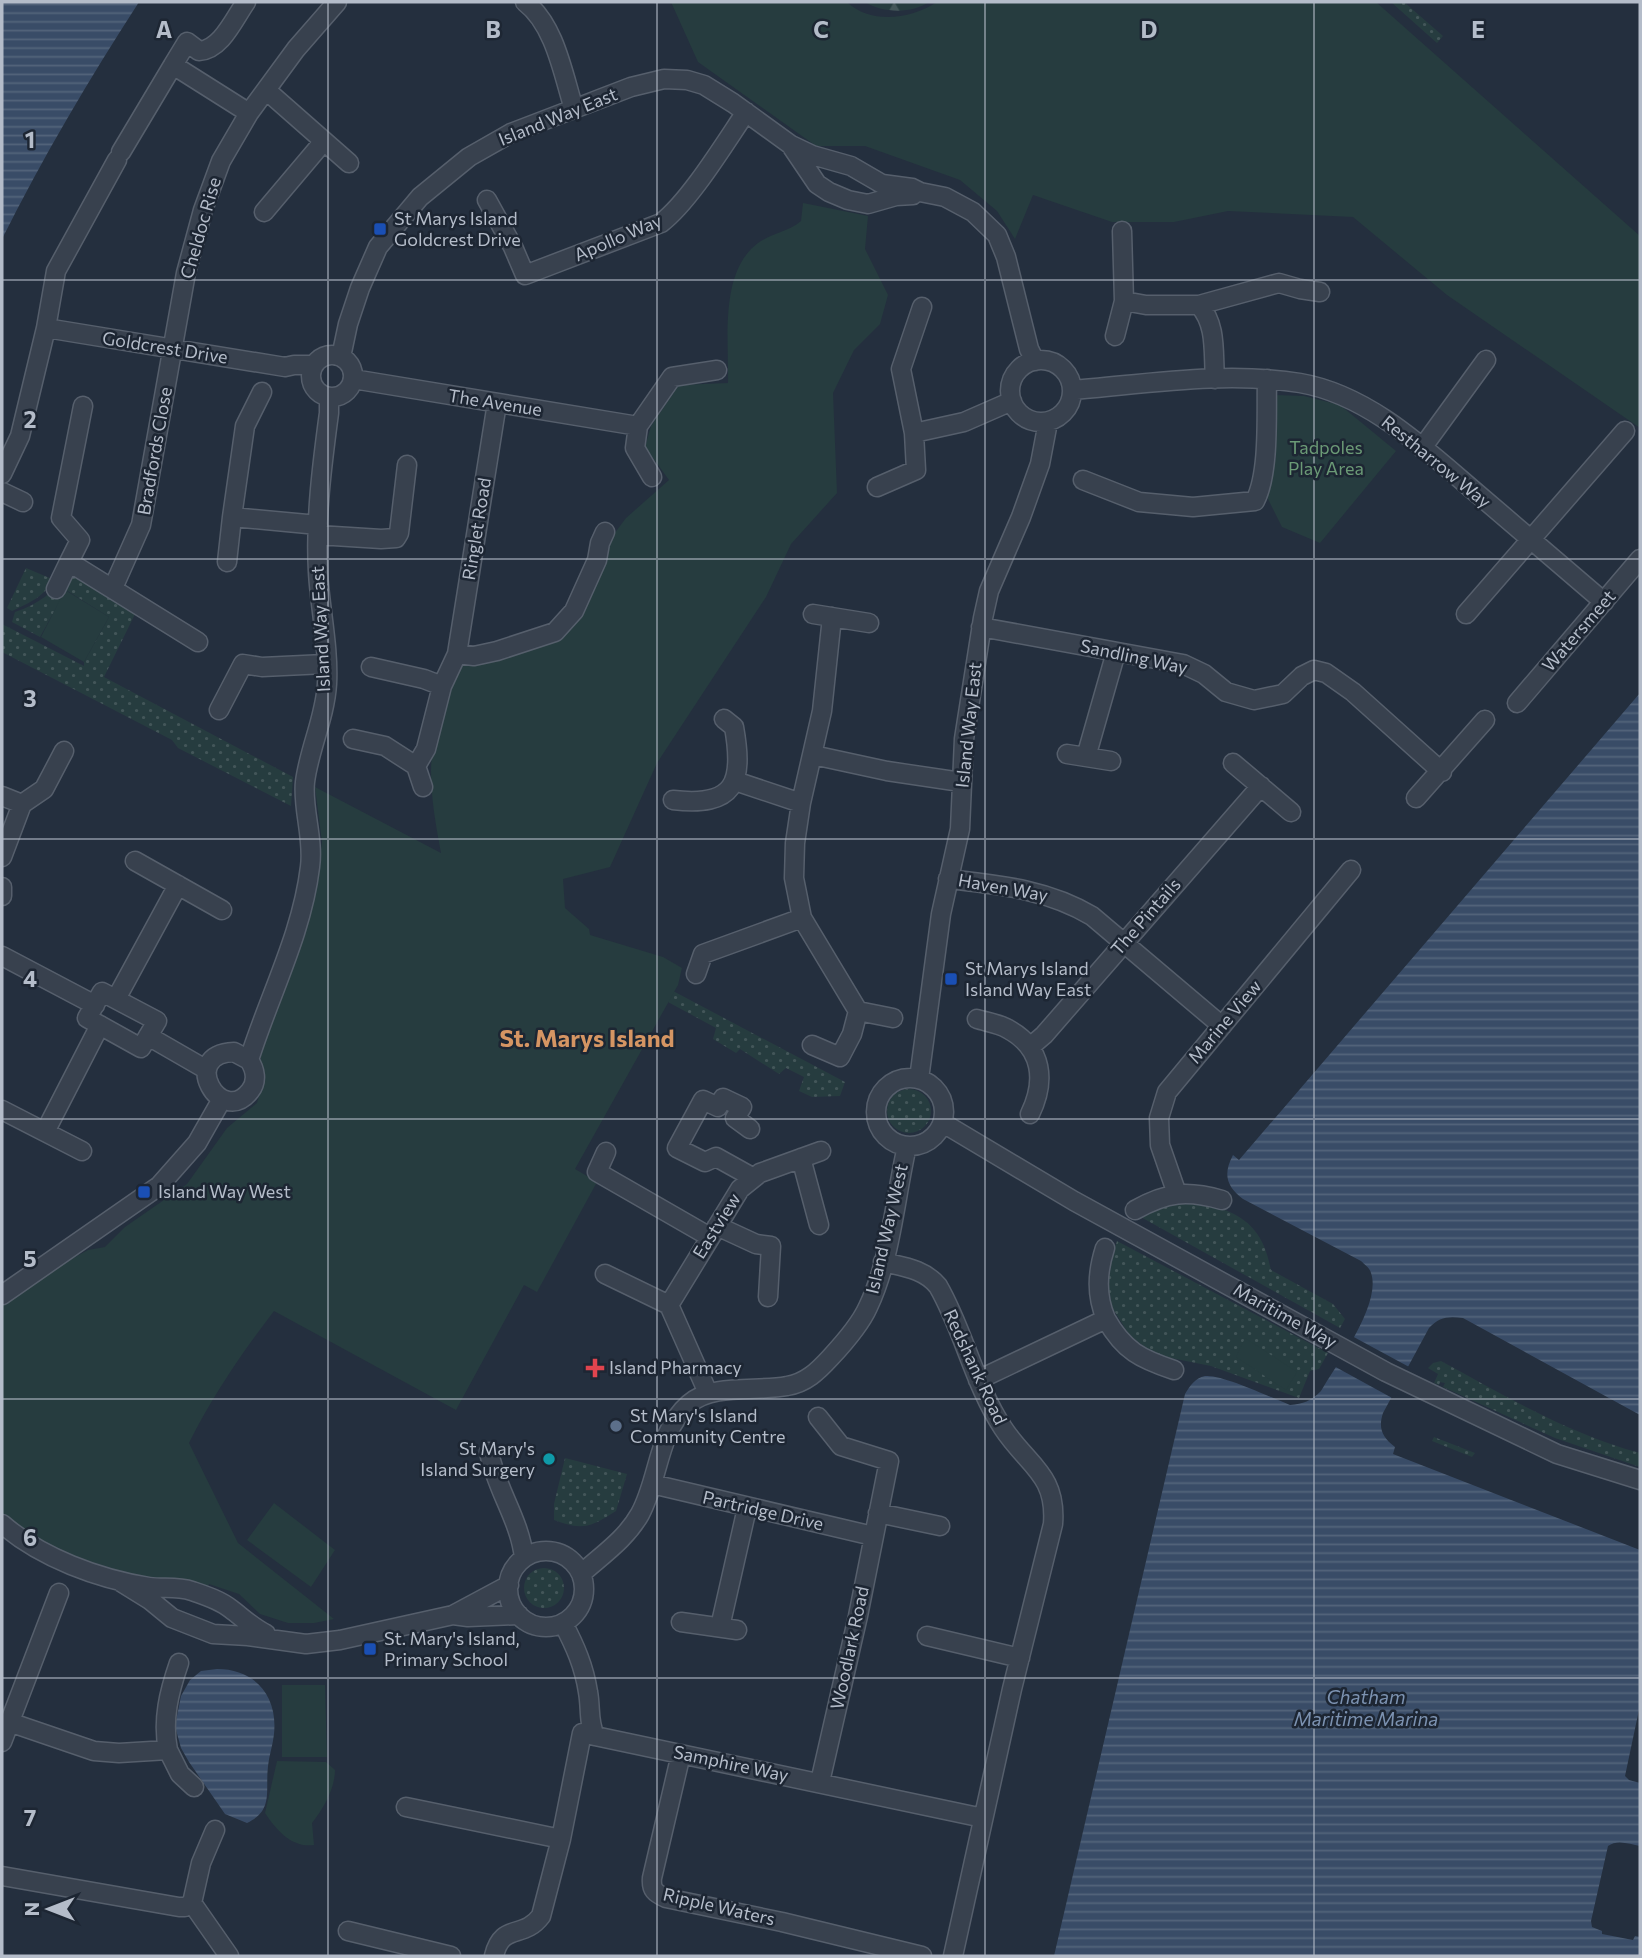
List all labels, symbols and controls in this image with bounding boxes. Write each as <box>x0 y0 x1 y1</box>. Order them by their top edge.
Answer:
text: A <box>156 15 173 43</box>
text: B <box>485 15 501 43</box>
text: C <box>813 15 829 43</box>
text: D <box>1141 15 1158 43</box>
text: E <box>1471 15 1485 43</box>
street label: Island Way East <box>495 82 620 150</box>
text: 1 <box>25 125 35 153</box>
street label: Cheldoc Rise <box>175 174 225 281</box>
place label: St Marys Island Goldcrest Drive <box>394 207 521 250</box>
street label: Apollo Way <box>570 209 665 265</box>
marker: St Marys Island Goldcrest Drive <box>372 221 388 237</box>
street label: Goldcrest Drive <box>101 326 229 368</box>
street label: The Avenue <box>447 384 544 420</box>
street label: Bradfords Close <box>132 385 176 517</box>
text: 2 <box>23 405 37 433</box>
street label: Restharrow Way <box>1377 410 1496 512</box>
park label: Tadpoles Play Area <box>1288 436 1364 479</box>
street label: Ringlet Road <box>457 476 495 582</box>
street label: Island Way East <box>306 565 334 693</box>
street label: Watersmeet <box>1537 585 1620 676</box>
street label: Sandling Way <box>1078 634 1190 678</box>
street label: Island Way East <box>950 661 986 789</box>
text: 3 <box>23 684 37 712</box>
street label: Haven Way <box>957 868 1050 906</box>
street label: The Pintails <box>1106 873 1185 959</box>
place label: St Marys Island Island Way East <box>965 957 1091 1000</box>
text: 4 <box>23 964 37 992</box>
marker: St Marys Island Island Way East <box>943 971 959 987</box>
street label: Marine View <box>1183 975 1266 1068</box>
district label: St. Marys Island <box>499 1023 675 1052</box>
street label: Island Way West <box>860 1162 912 1296</box>
place label: Island Way West <box>158 1180 291 1202</box>
marker: Island Way West <box>136 1184 152 1200</box>
street label: Eastview <box>687 1189 745 1262</box>
text: 5 <box>23 1244 37 1272</box>
street label: Maritime Way <box>1230 1278 1341 1353</box>
street label: Redshank Road <box>940 1305 1012 1428</box>
place label: Island Pharmacy <box>609 1356 742 1378</box>
marker: Island Pharmacy <box>587 1360 603 1376</box>
place label: St Mary's Island Community Centre <box>630 1404 786 1447</box>
marker: St Mary's Island Community Centre <box>608 1418 624 1434</box>
place label: St Mary's Island Surgery <box>420 1437 535 1480</box>
marker: St Mary's Island Surgery <box>541 1451 557 1467</box>
street label: Partridge Drive <box>701 1485 826 1535</box>
text: 6 <box>23 1523 37 1551</box>
street label: Woodlark Road <box>825 1584 873 1711</box>
place label: St. Mary's Island, Primary School <box>384 1627 520 1670</box>
marker: St. Mary's Island, Primary School <box>362 1641 378 1657</box>
water label: Chatham Maritime Marina <box>1294 1685 1438 1730</box>
street label: Samphire Way <box>672 1740 791 1786</box>
text: 7 <box>24 1803 36 1831</box>
north arrow <box>14 1874 84 1944</box>
street label: Ripple Waters <box>661 1882 777 1930</box>
text: N <box>20 1902 43 1916</box>

